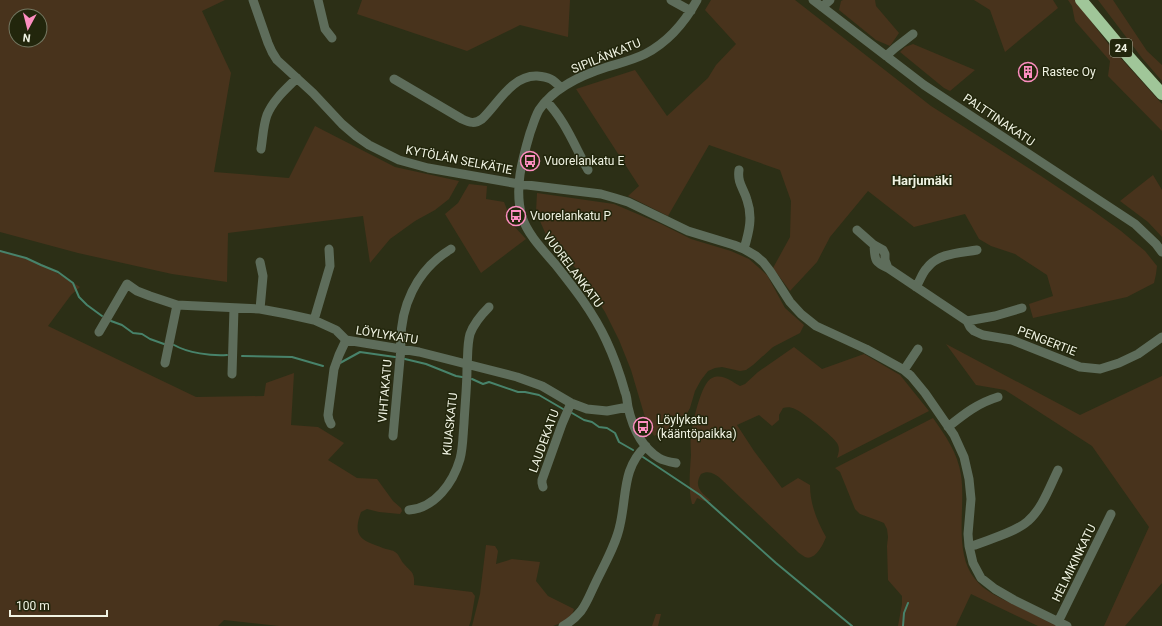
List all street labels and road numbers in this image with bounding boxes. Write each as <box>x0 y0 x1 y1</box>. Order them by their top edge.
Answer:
street label: SIPILÄNKATU <box>569 35 643 76</box>
road number: 24 <box>1110 39 1132 57</box>
street label: PALTTINAKATU <box>961 91 1037 149</box>
street label: KYTÖLÄN SELKÄTIE <box>405 142 514 177</box>
street label: VUORELANKATU <box>540 230 606 310</box>
street label: LÖYLYKATU <box>355 322 419 347</box>
street label: PENGERTIE <box>1015 323 1079 359</box>
street label: VIHTAKATU <box>375 359 395 423</box>
street label: KIUASKATU <box>440 392 460 456</box>
street label: LAUDEKATU <box>526 407 562 475</box>
street label: HELMIKINKATU <box>1049 522 1099 604</box>

